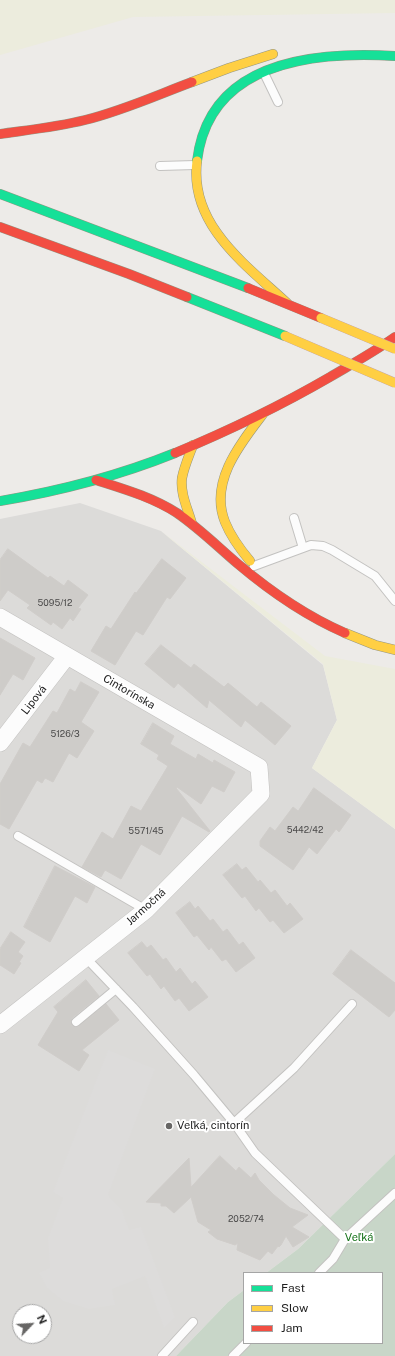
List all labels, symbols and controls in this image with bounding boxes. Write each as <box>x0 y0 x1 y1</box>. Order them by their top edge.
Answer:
house number: 5095/12 <box>38 598 72 608</box>
street label: Cintorínska <box>101 672 157 712</box>
street label: Lipová <box>19 683 49 717</box>
house number: 5126/3 <box>50 729 80 739</box>
house number: 5442/42 <box>287 825 323 835</box>
house number: 5571/45 <box>128 826 164 836</box>
street label: Jarmočná <box>123 886 169 928</box>
place label: Veľká, cintorín <box>177 1119 249 1133</box>
marker: Veľká, cintorín <box>164 1121 174 1131</box>
house number: 2052/74 <box>228 1214 264 1224</box>
park label: Veľká <box>345 1231 373 1245</box>
legend <box>243 1272 383 1344</box>
text: Fast <box>281 1281 305 1295</box>
text: Slow <box>281 1301 308 1315</box>
north arrow <box>12 1304 52 1344</box>
text: N <box>35 1313 49 1326</box>
text: Jam <box>281 1321 303 1335</box>

